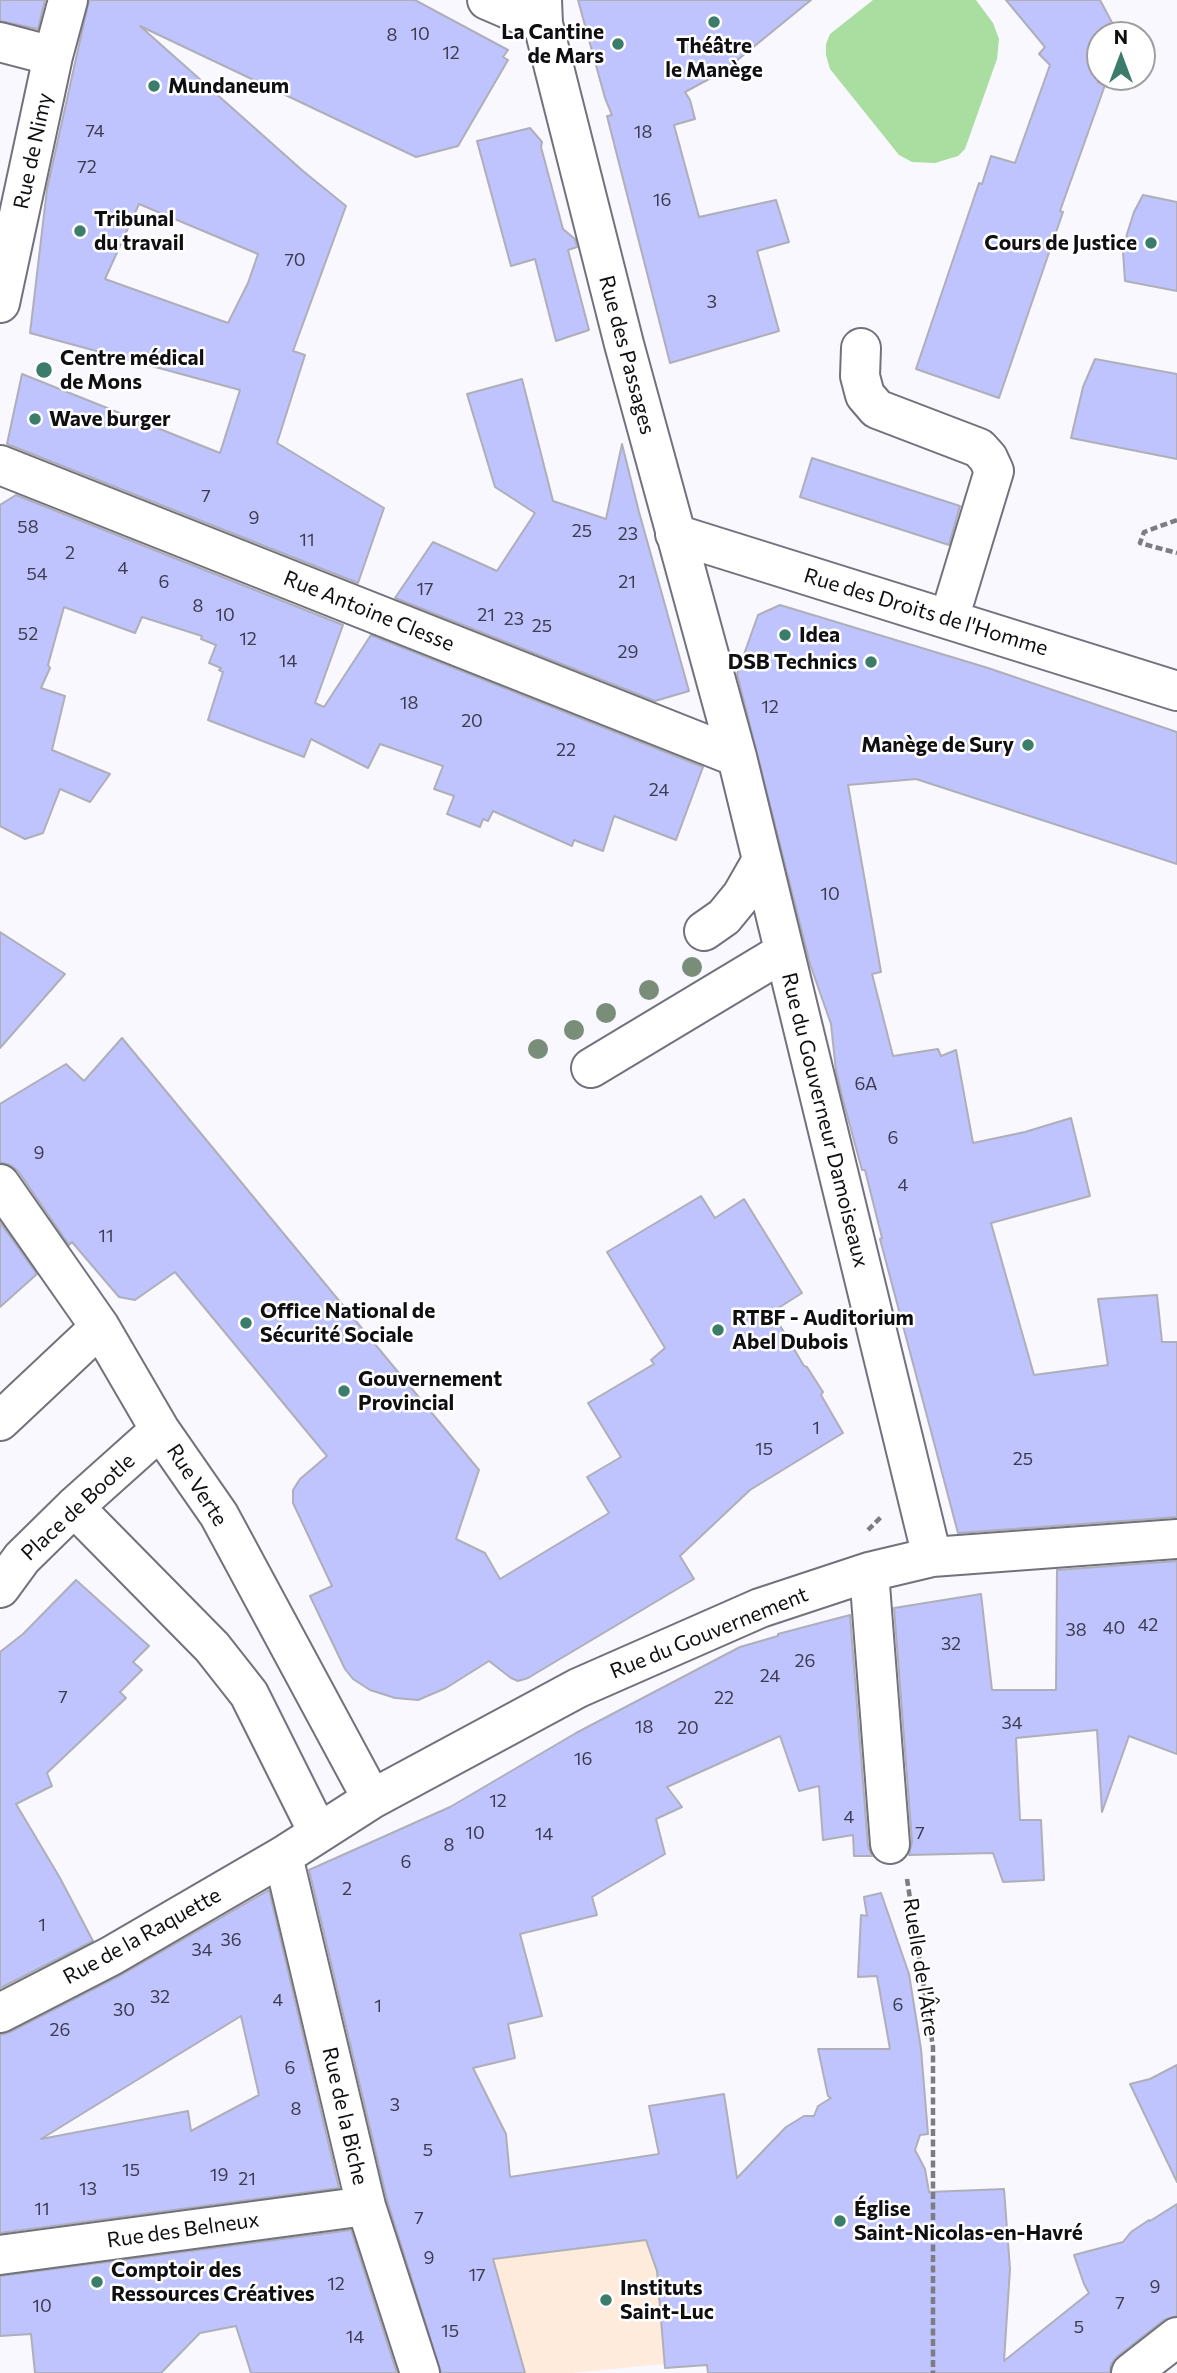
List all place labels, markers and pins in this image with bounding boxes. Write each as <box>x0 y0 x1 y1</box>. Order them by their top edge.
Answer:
marker: Théâtre le Manège <box>706 14 722 30</box>
place label: La Cantine de Mars <box>501 19 604 69</box>
place label: Théâtre le Manège <box>665 33 763 83</box>
marker: La Cantine de Mars <box>610 36 626 52</box>
place label: Mundaneum <box>168 73 289 99</box>
marker: Mundaneum <box>146 78 162 94</box>
place label: Tribunal du travail <box>94 206 184 256</box>
marker: Tribunal du travail <box>72 223 88 239</box>
place label: Cours de Justice <box>984 230 1137 256</box>
marker: Cours de Justice <box>1143 235 1159 251</box>
place label: Centre médical de Mons <box>60 345 204 395</box>
marker: Centre médical de Mons <box>34 360 54 380</box>
place label: Wave burger <box>49 406 171 432</box>
marker: Wave burger <box>27 411 43 427</box>
place label: Idea <box>799 622 840 648</box>
marker: Idea <box>777 627 793 643</box>
place label: DSB Technics <box>728 649 857 675</box>
marker: DSB Technics <box>863 654 879 670</box>
place label: Manège de Sury <box>861 732 1014 758</box>
marker: Manège de Sury <box>1020 737 1036 753</box>
place label: Office National de Sécurité Sociale <box>260 1298 435 1348</box>
place label: RTBF - Auditorium Abel Dubois <box>732 1305 914 1355</box>
marker: Office National de Sécurité Sociale <box>238 1315 254 1331</box>
marker: RTBF - Auditorium Abel Dubois <box>710 1322 726 1338</box>
place label: Gouvernement Provincial <box>358 1366 502 1416</box>
marker: Gouvernement Provincial <box>336 1383 352 1399</box>
place label: Église Saint-Nicolas-en-Havré <box>854 2196 1083 2246</box>
marker: Église Saint-Nicolas-en-Havré <box>832 2213 848 2229</box>
place label: Comptoir des Ressources Créatives <box>111 2257 315 2307</box>
marker: Comptoir des Ressources Créatives <box>89 2274 105 2290</box>
place label: Instituts Saint-Luc <box>620 2275 714 2325</box>
marker: Instituts Saint-Luc <box>598 2292 614 2308</box>

